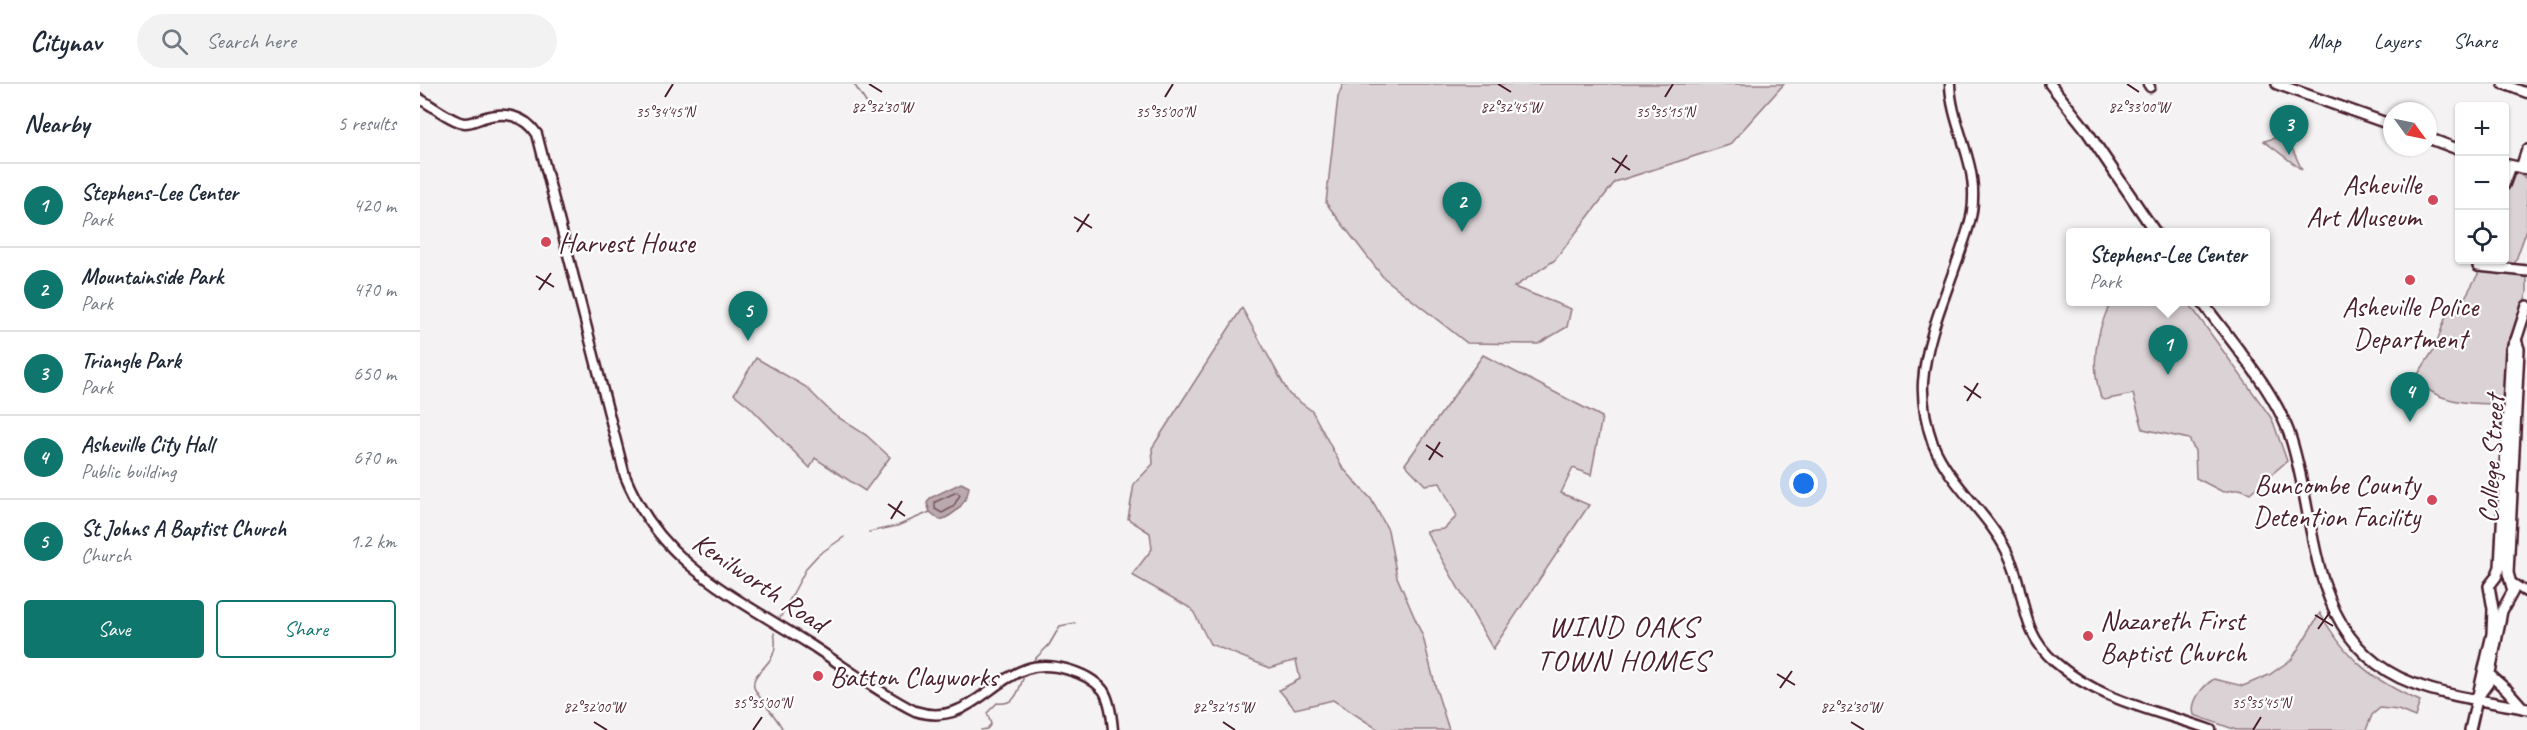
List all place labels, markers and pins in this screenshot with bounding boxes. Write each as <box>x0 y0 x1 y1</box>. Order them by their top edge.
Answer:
pin: 3 <box>2270 106 2308 155</box>
place label: Asheville Art Museum <box>2306 167 2423 234</box>
pin: 2 <box>1442 182 1482 232</box>
marker: Asheville Art Museum <box>2426 193 2440 207</box>
place label: Harvest House <box>558 225 697 260</box>
marker: Harvest House <box>539 235 553 249</box>
marker: Asheville Police Department <box>2403 273 2417 287</box>
place label: Asheville Police Department <box>2342 289 2480 356</box>
pin: 5 <box>728 292 768 341</box>
pin: 1 <box>2148 326 2188 375</box>
pin: 4 <box>2390 372 2430 422</box>
place label: Buncombe County Detention Facility <box>2253 467 2422 534</box>
marker: Buncombe County Detention Facility <box>2425 493 2439 507</box>
place label: Nazareth First Baptist Church <box>2100 603 2248 670</box>
marker: Nazareth First Baptist Church <box>2081 629 2095 643</box>
place label: Batton Clayworks <box>830 659 1000 694</box>
marker: Batton Clayworks <box>811 669 825 683</box>

